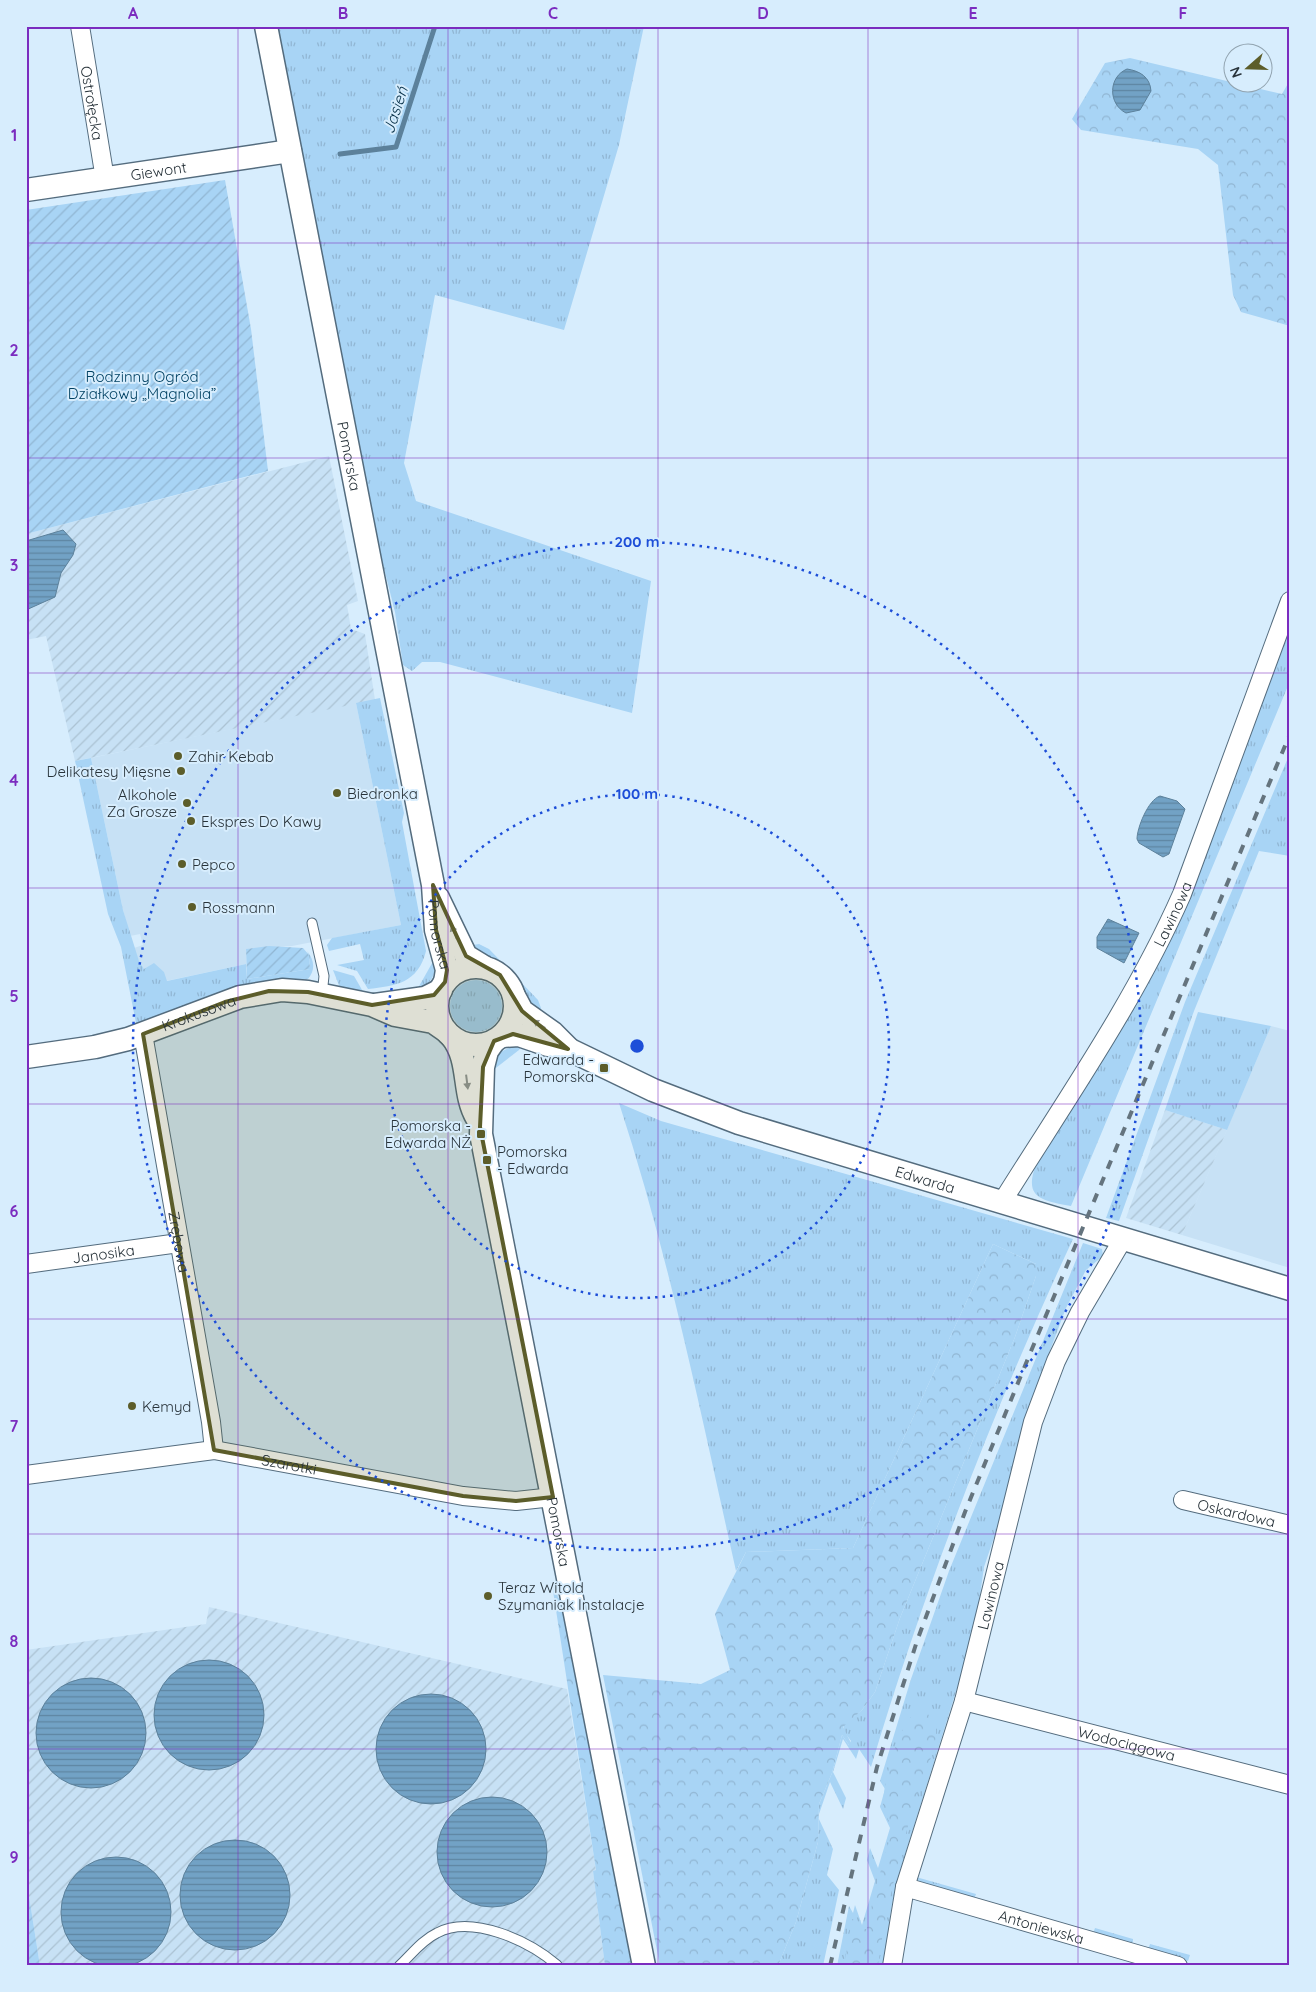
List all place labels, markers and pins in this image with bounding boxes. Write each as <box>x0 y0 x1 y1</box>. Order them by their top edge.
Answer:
place label: Zahir Kebab <box>188 747 274 766</box>
marker: Zahir Kebab <box>172 750 184 762</box>
place label: Delikatesy Mięsne <box>46 762 171 781</box>
marker: Delikatesy Mięsne <box>175 765 187 777</box>
place label: Biedronka <box>347 784 418 803</box>
place label: Alkohole Za Grosze <box>107 785 177 821</box>
marker: Biedronka <box>331 787 343 799</box>
marker: Alkohole Za Grosze <box>181 797 193 809</box>
place label: Ekspres Do Kawy <box>201 812 322 831</box>
marker: Ekspres Do Kawy <box>185 815 197 827</box>
place label: Pepco <box>192 855 235 874</box>
marker: Pepco <box>176 858 188 870</box>
place label: Rossmann <box>202 898 275 917</box>
marker: Rossmann <box>186 901 198 913</box>
centre of rings <box>628 1037 646 1055</box>
place label: Edwarda - Pomorska <box>522 1050 594 1086</box>
marker: Edwarda - Pomorska <box>598 1062 610 1074</box>
place label: Pomorska - Edwarda NŻ <box>385 1116 471 1152</box>
marker: Pomorska - Edwarda NŻ <box>475 1128 487 1140</box>
place label: Pomorska - Edwarda <box>497 1142 569 1178</box>
marker: Pomorska - Edwarda <box>481 1154 493 1166</box>
place label: Kemyd <box>142 1397 191 1416</box>
marker: Kemyd <box>126 1400 138 1412</box>
place label: Teraz Witold Szymaniak Instalacje <box>498 1578 644 1614</box>
marker: Teraz Witold Szymaniak Instalacje <box>482 1590 494 1602</box>

